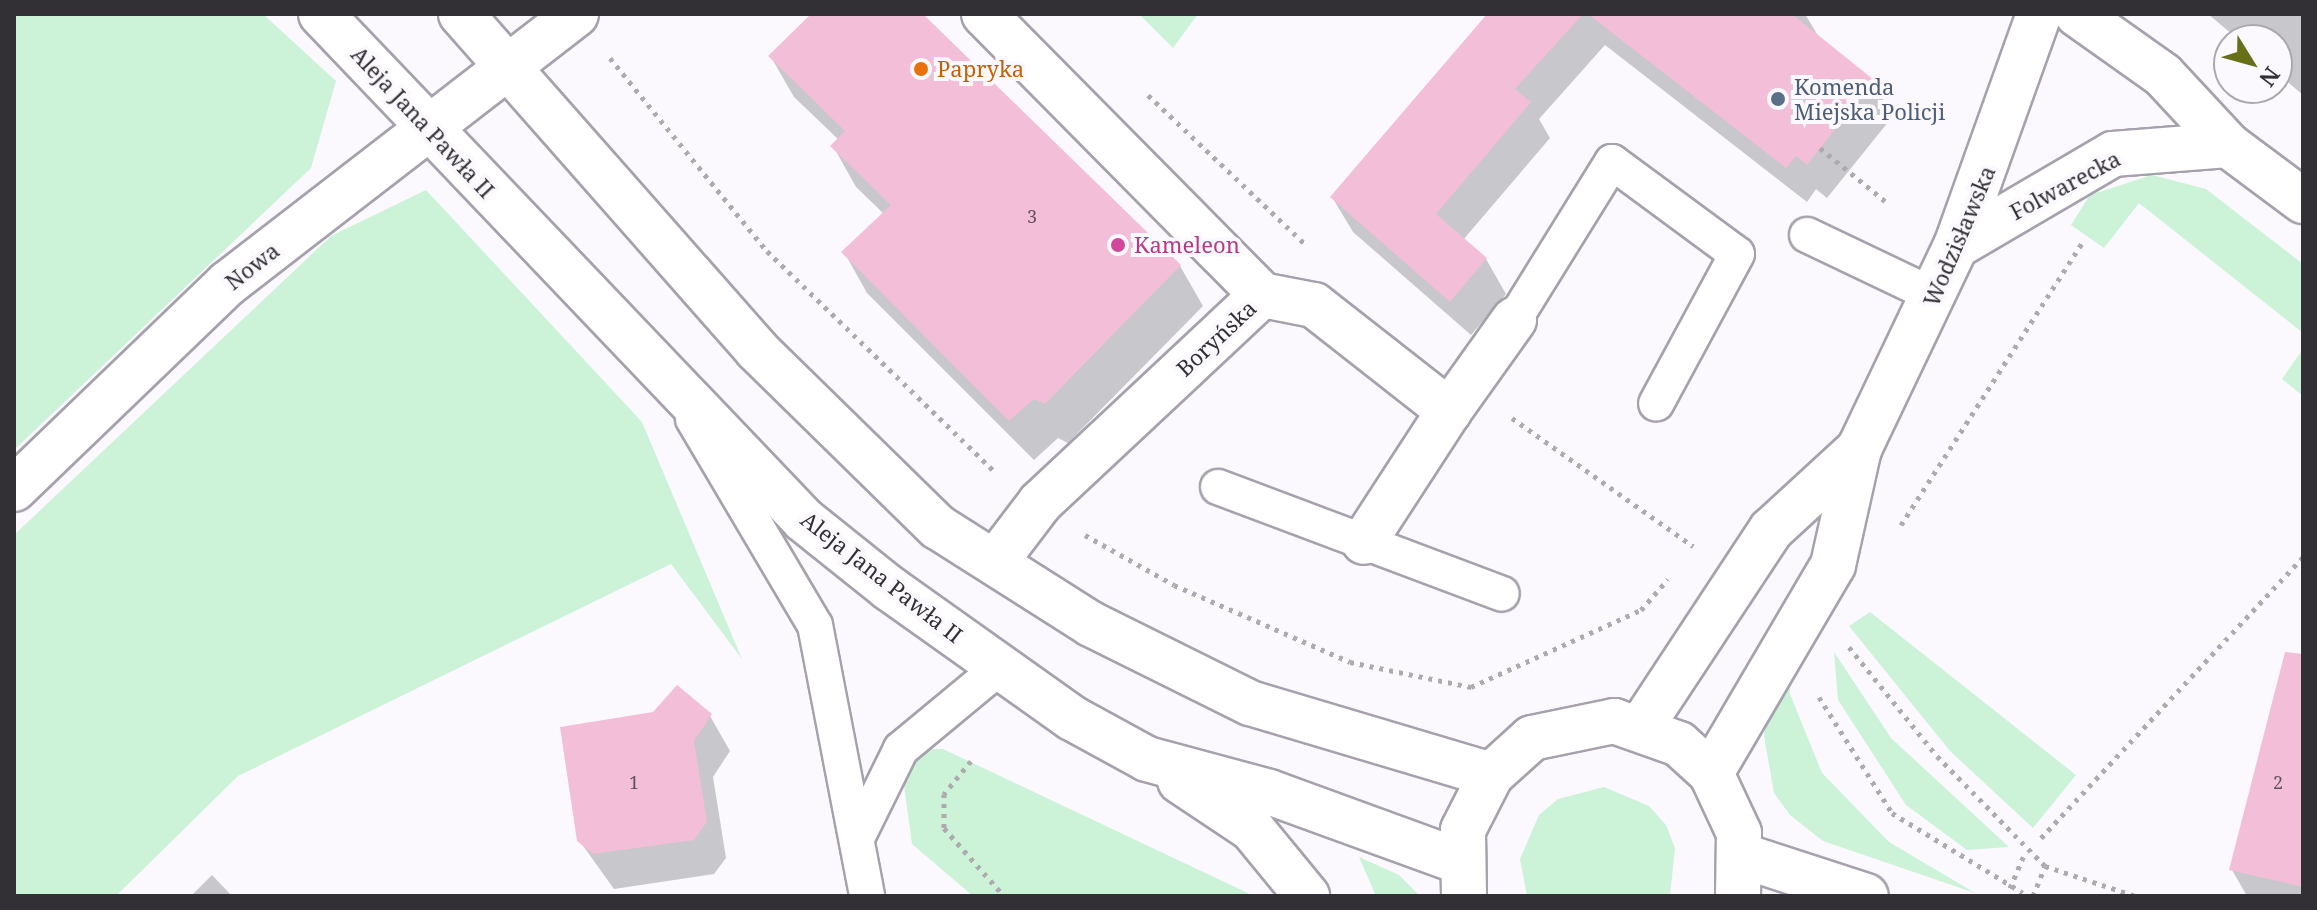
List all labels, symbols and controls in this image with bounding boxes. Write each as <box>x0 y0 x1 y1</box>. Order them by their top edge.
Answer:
north arrow <box>2213 24 2293 104</box>
street label: Aleja Jana Pawła II <box>346 41 500 203</box>
place label: Papryka <box>937 56 1024 82</box>
marker: Papryka <box>912 60 930 78</box>
text: N <box>2253 61 2288 93</box>
place label: Komenda Miejska Policji <box>1794 73 1945 124</box>
marker: Komenda Miejska Policji <box>1769 90 1787 108</box>
street label: Folwarecka <box>2005 145 2125 225</box>
street label: Wodzisławska <box>1918 162 2000 310</box>
house number: 3 <box>1027 205 1037 227</box>
place label: Kameleon <box>1134 232 1240 258</box>
marker: Kameleon <box>1109 236 1127 254</box>
street label: Nowa <box>220 237 284 295</box>
street label: Boryńska <box>1171 295 1261 381</box>
street label: Aleja Jana Pawła II <box>796 506 968 648</box>
house number: 1 <box>629 771 639 793</box>
house number: 2 <box>2273 771 2283 793</box>

